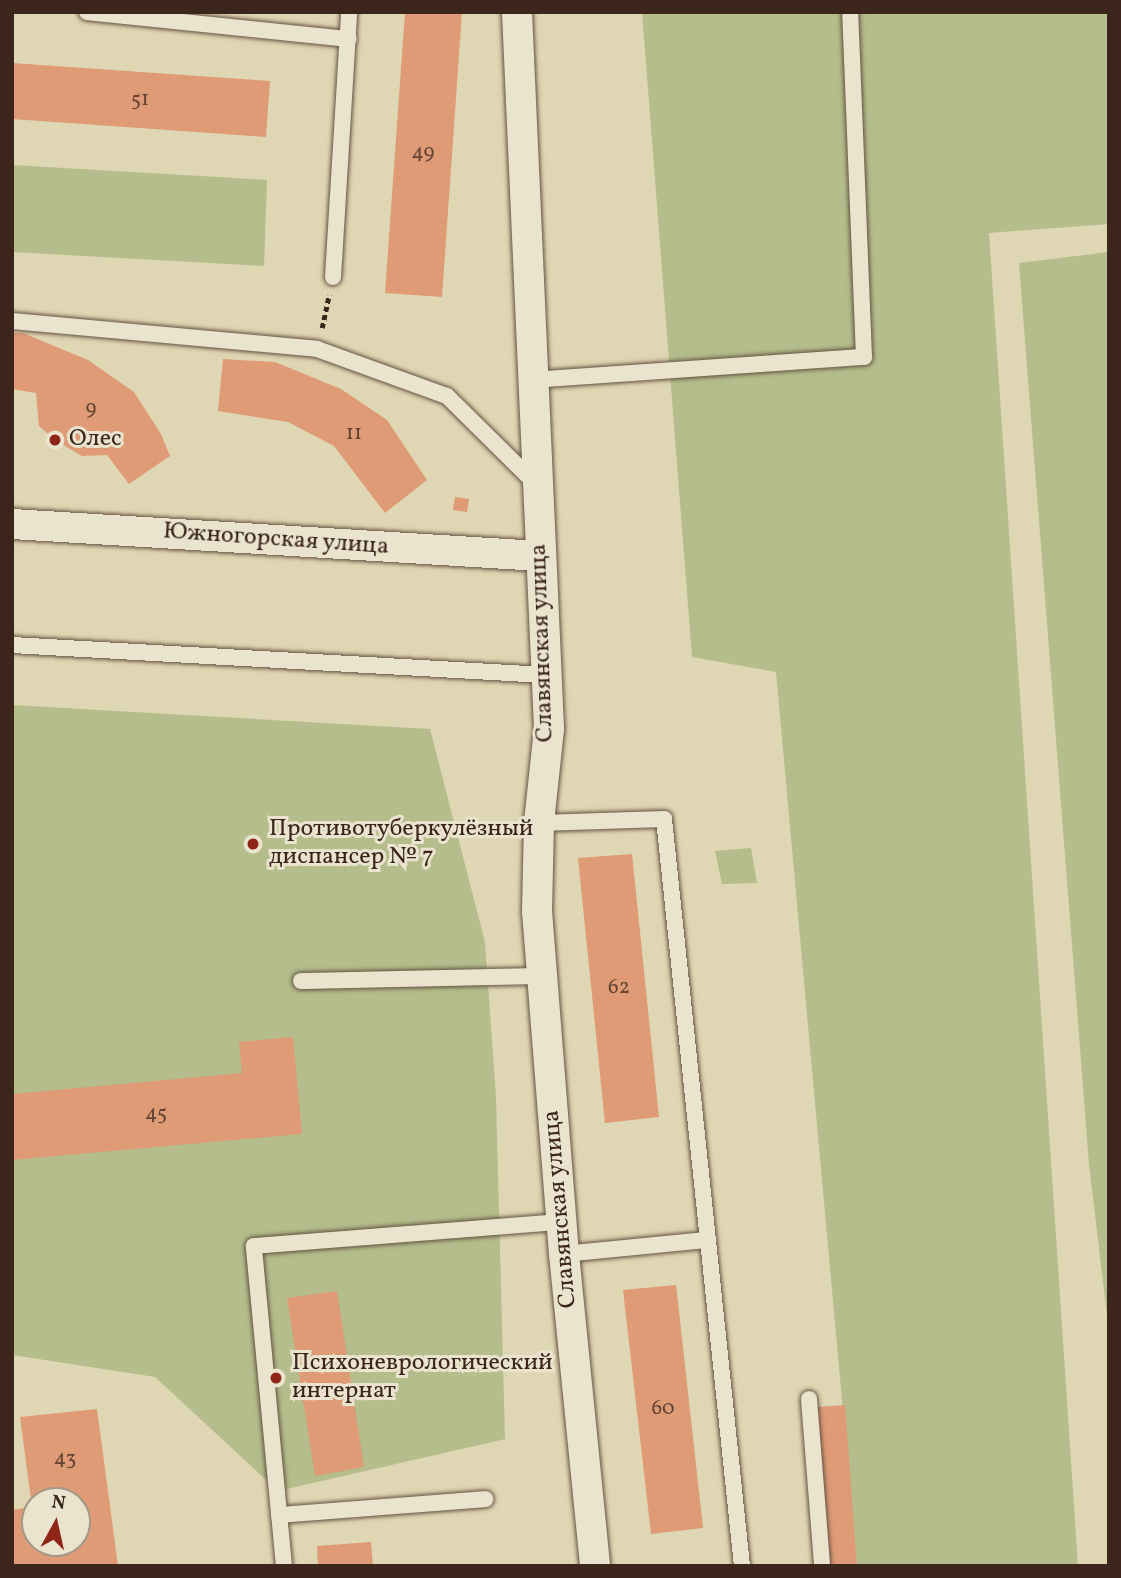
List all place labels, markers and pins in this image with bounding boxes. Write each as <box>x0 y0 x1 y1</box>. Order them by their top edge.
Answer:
place label: Олес <box>69 426 122 454</box>
marker: Олес <box>47 432 63 448</box>
place label: Противотуберкулёзный диспансер № 7 <box>269 816 533 872</box>
marker: Противотуберкулёзный диспансер № 7 <box>243 834 263 854</box>
place label: Психоневрологический интернат <box>292 1350 553 1406</box>
marker: Психоневрологический интернат <box>266 1368 286 1388</box>

